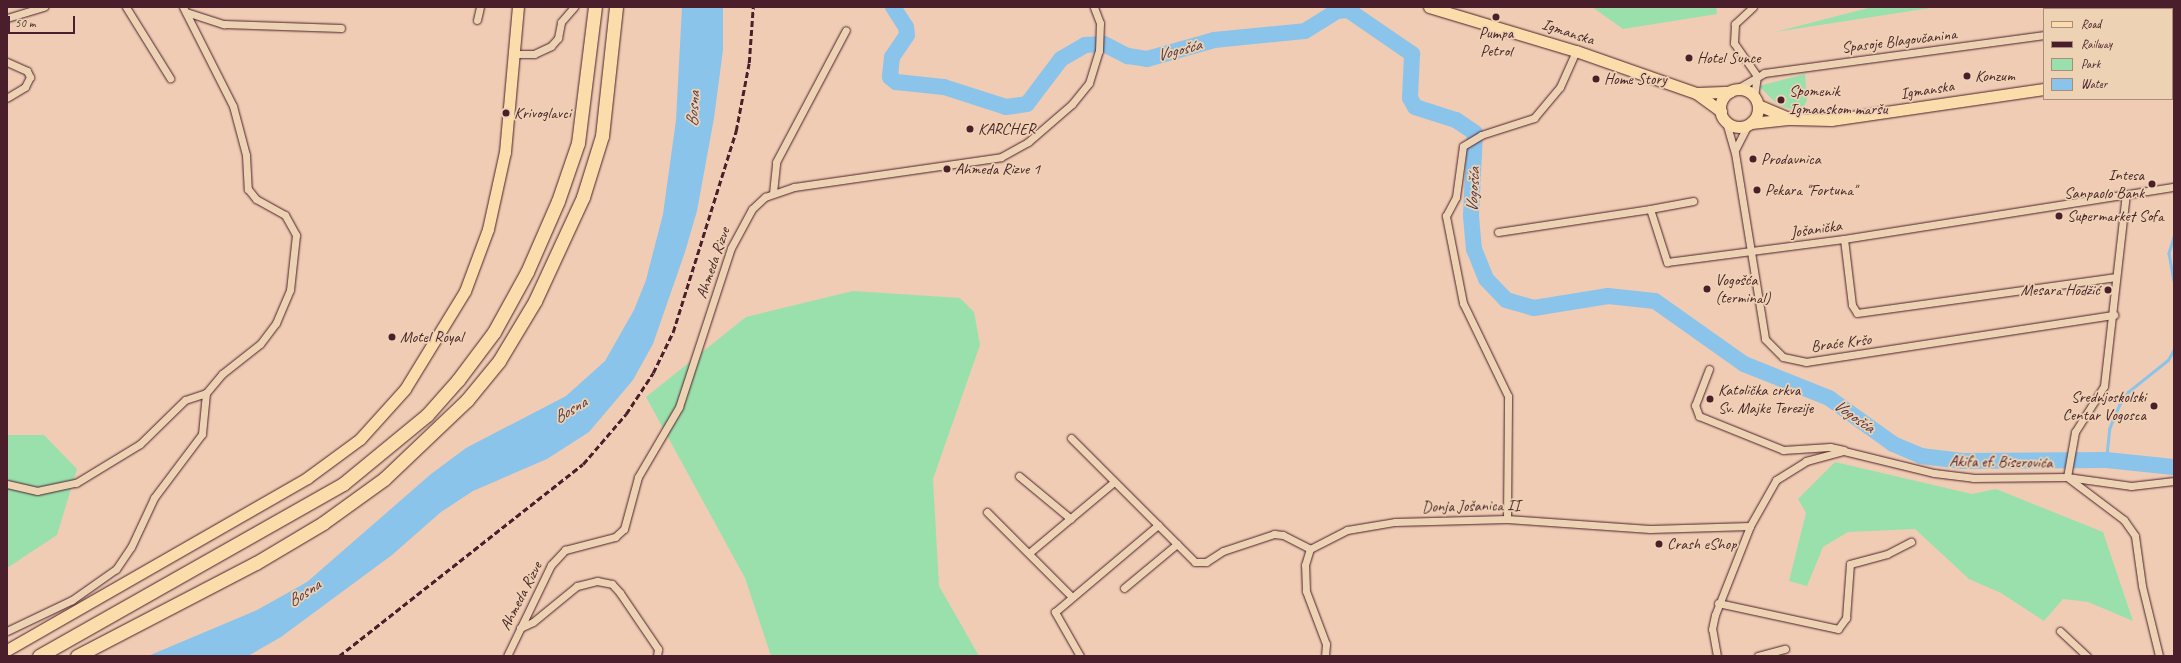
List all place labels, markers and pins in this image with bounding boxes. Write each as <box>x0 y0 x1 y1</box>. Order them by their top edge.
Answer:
marker: Pumpa Petrol <box>1491 12 1501 22</box>
place label: Pumpa Petrol <box>1479 23 1513 61</box>
place label: Hotel Sunce <box>1697 48 1760 68</box>
marker: Hotel Sunce <box>1684 53 1694 63</box>
place label: Konzum <box>1975 66 2015 86</box>
place label: Home Story <box>1604 69 1667 89</box>
marker: Konzum <box>1962 71 1972 81</box>
marker: Home Story <box>1591 74 1601 84</box>
place label: Spomenik Igmanskom maršu <box>1789 81 1888 119</box>
marker: Spomenik Igmanskom maršu <box>1776 95 1786 105</box>
place label: Krivoglavci <box>514 103 571 123</box>
marker: Krivoglavci <box>501 108 511 118</box>
place label: KARCHER <box>978 119 1035 139</box>
marker: KARCHER <box>965 124 975 134</box>
place label: Prodavnica <box>1761 149 1821 169</box>
marker: Prodavnica <box>1748 154 1758 164</box>
place label: Ahmeda Rizve 1 <box>955 159 1040 179</box>
marker: Ahmeda Rizve 1 <box>942 164 952 174</box>
place label: Intesa Sanpaolo Bank <box>2064 165 2144 203</box>
marker: Intesa Sanpaolo Bank <box>2147 179 2157 189</box>
place label: Pekara "Fortuna" <box>1765 180 1857 200</box>
marker: Pekara "Fortuna" <box>1752 185 1762 195</box>
place label: Supermarket Sofa <box>2067 206 2163 226</box>
marker: Supermarket Sofa <box>2054 211 2064 221</box>
place label: Vogošća (terminal) <box>1715 270 1770 308</box>
place label: Mesara Hodžić <box>2021 280 2100 300</box>
marker: Vogošća (terminal) <box>1702 284 1712 294</box>
marker: Mesara Hodžić <box>2103 285 2113 295</box>
place label: Motel Royal <box>400 327 463 347</box>
marker: Motel Royal <box>387 332 397 342</box>
place label: Katolička crkva Sv. Majke Terezije <box>1718 380 1813 418</box>
place label: Srednjoskolski Centar Vogosca <box>2062 387 2146 425</box>
marker: Katolička crkva Sv. Majke Terezije <box>1705 394 1715 404</box>
marker: Srednjoskolski Centar Vogosca <box>2149 401 2159 411</box>
place label: Crash eShop <box>1667 534 1736 554</box>
marker: Crash eShop <box>1654 539 1664 549</box>

